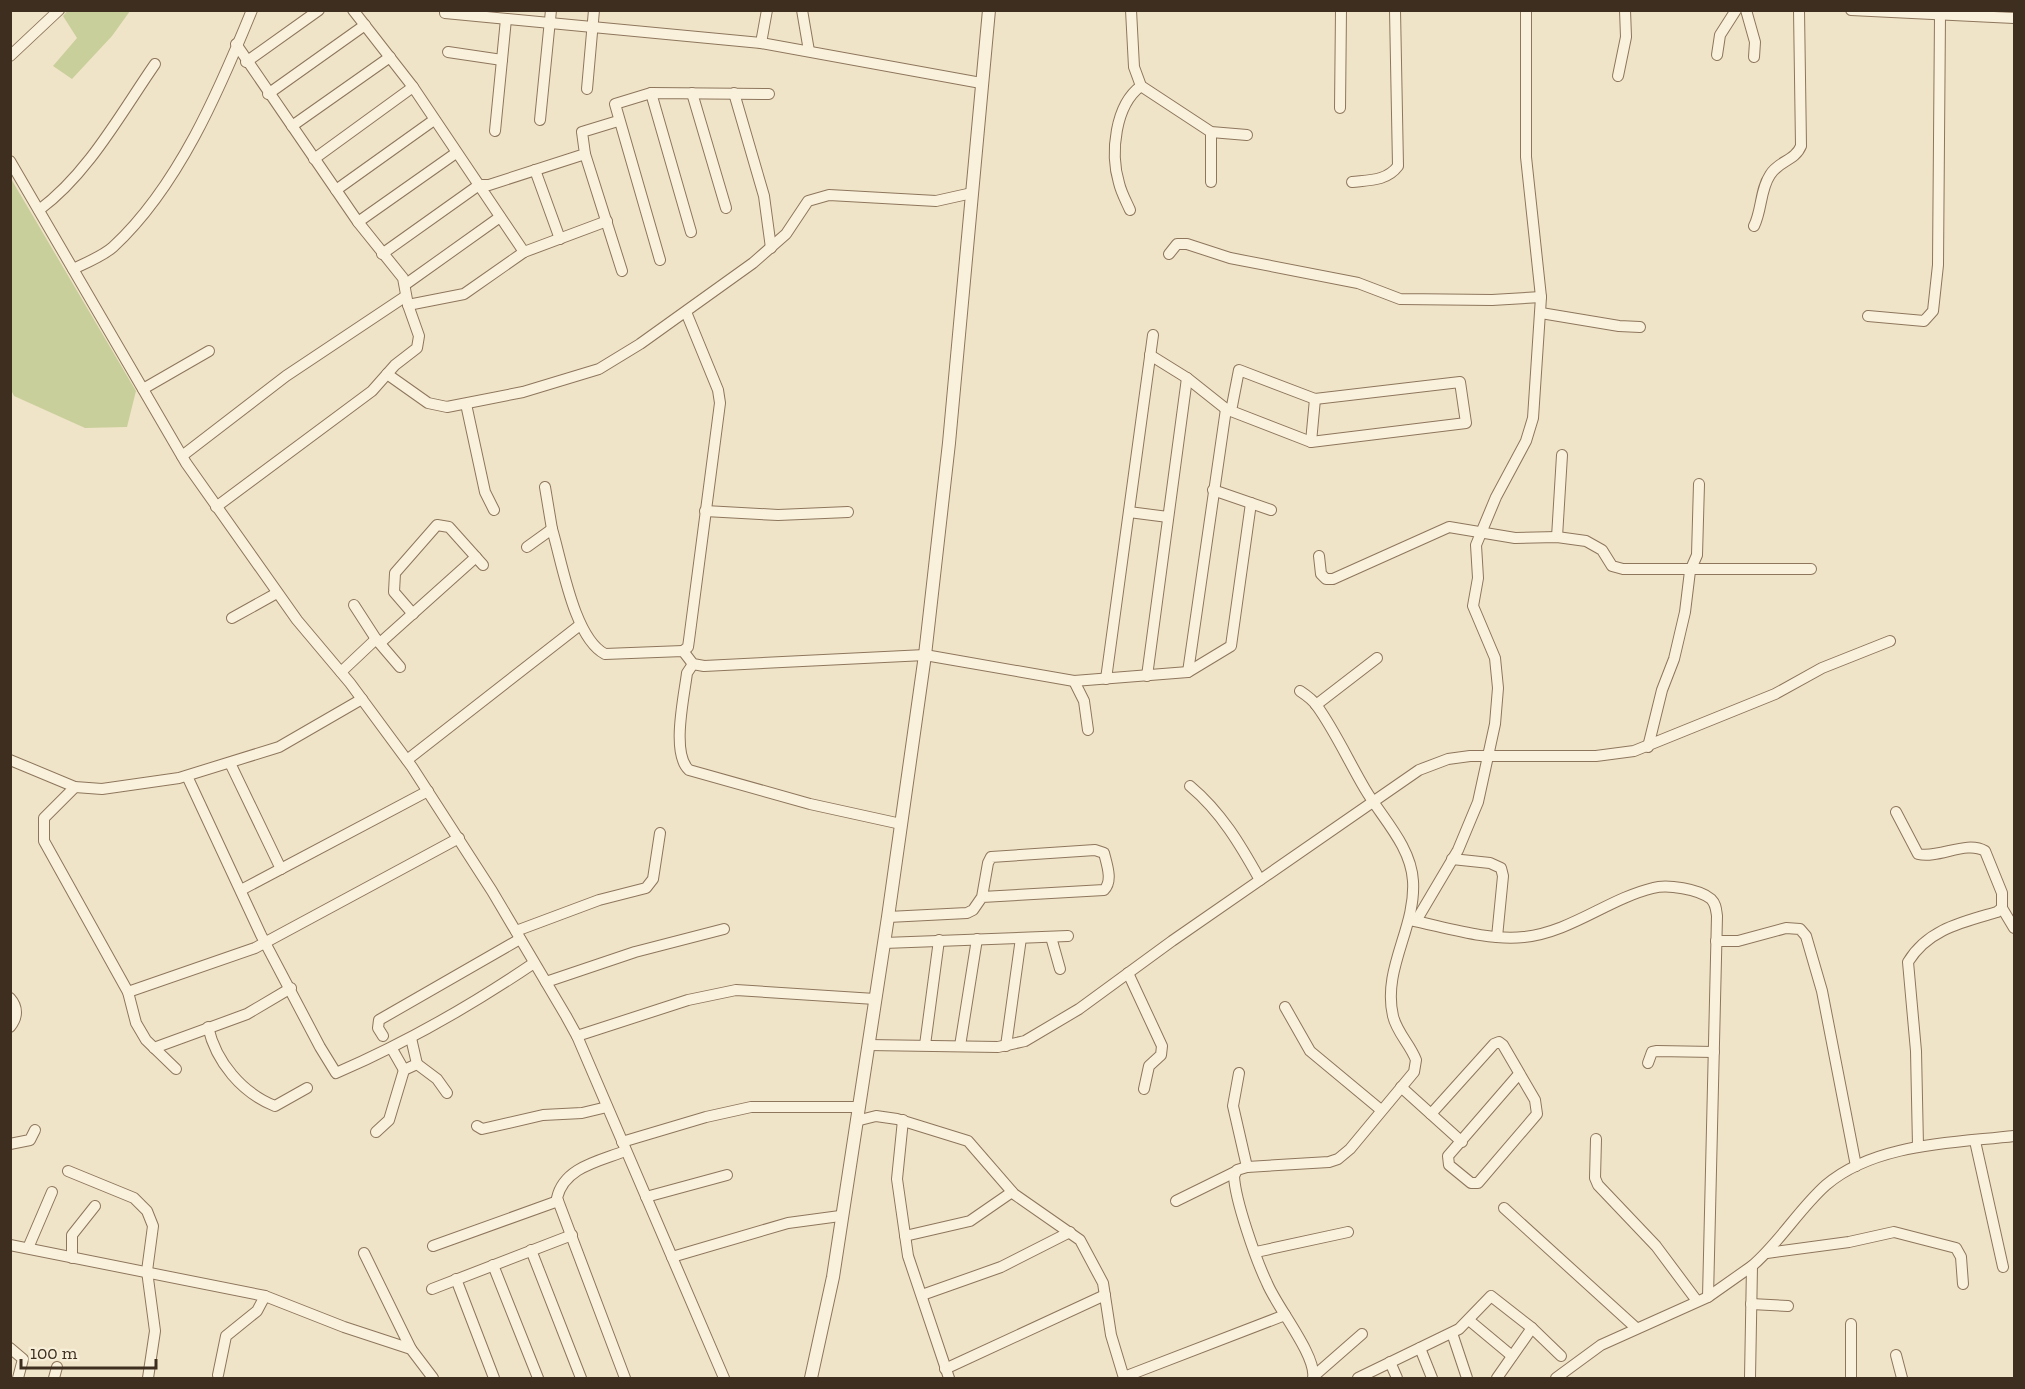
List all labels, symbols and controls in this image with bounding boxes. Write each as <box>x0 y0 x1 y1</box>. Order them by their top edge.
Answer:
scale bar <box>21 1332 156 1370</box>
text: 100 m <box>30 1342 78 1364</box>

